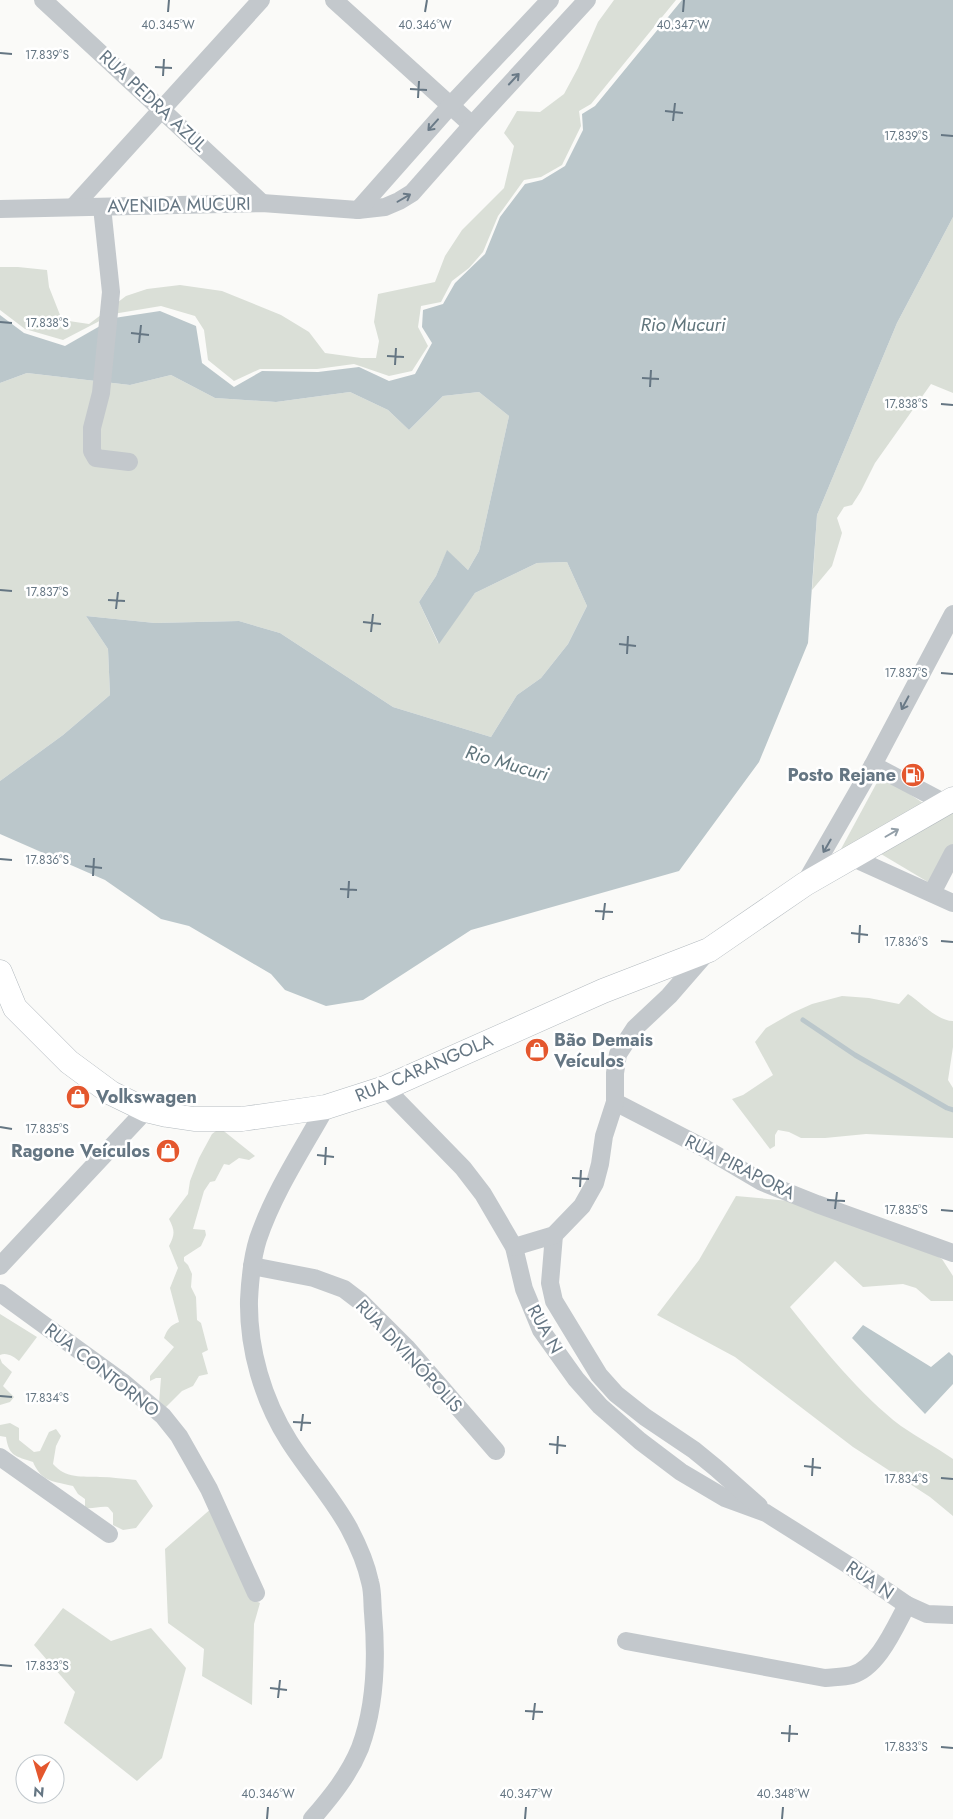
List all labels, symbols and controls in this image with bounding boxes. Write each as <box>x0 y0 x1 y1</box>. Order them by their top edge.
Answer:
text: 40.345°W <box>141 16 195 34</box>
text: 40.346°W <box>398 16 452 34</box>
text: 40.347°W <box>657 16 710 34</box>
street label: RUA PEDRA AZUL <box>93 44 213 158</box>
text: 17.839°S <box>25 46 69 64</box>
one-way arrow <box>508 72 520 85</box>
one-way arrow <box>427 118 439 131</box>
text: 17.839°S <box>884 127 928 145</box>
street label: AVENIDA MUCURI <box>107 191 251 219</box>
one-way arrow <box>397 192 411 202</box>
water label: Rio Mucuri <box>640 311 727 338</box>
text: 17.838°S <box>25 314 69 332</box>
text: 17.838°S <box>884 395 928 413</box>
text: 17.837°S <box>25 583 69 601</box>
text: 17.837°S <box>884 664 928 682</box>
one-way arrow <box>900 695 909 710</box>
water label: Rio Mucuri <box>462 738 553 788</box>
place label: Posto Rejane <box>788 762 896 788</box>
fuel station icon: Posto Rejane <box>900 762 926 788</box>
one-way arrow <box>885 828 899 838</box>
one-way arrow <box>822 838 832 853</box>
text: 17.836°S <box>25 851 69 869</box>
text: 17.836°S <box>884 933 928 951</box>
street label: RUA CARANGOLA <box>351 1027 497 1109</box>
place label: Bão Demais Veículos <box>553 1027 653 1074</box>
shop icon: Bão Demais Veículos <box>524 1037 550 1063</box>
shop icon: Volkswagen <box>65 1084 91 1110</box>
place label: Volkswagen <box>95 1084 197 1110</box>
text: 17.835°S <box>25 1120 69 1138</box>
street label: RUA PIRAPORA <box>680 1128 800 1206</box>
place label: Ragone Veículos <box>11 1138 150 1164</box>
shop icon: Ragone Veículos <box>155 1138 181 1164</box>
text: 17.835°S <box>884 1201 928 1219</box>
street label: RUA DIVINÓPOLIS <box>350 1294 468 1418</box>
street label: RUA N <box>521 1300 569 1358</box>
street label: RUA CONTORNO <box>39 1317 165 1423</box>
text: 17.834°S <box>25 1389 69 1407</box>
text: 17.834°S <box>884 1470 928 1488</box>
street label: RUA N <box>841 1555 899 1605</box>
text: 17.833°S <box>25 1657 69 1675</box>
text: 17.833°S <box>884 1738 928 1756</box>
north arrow <box>15 1754 65 1804</box>
text: N <box>32 1782 45 1802</box>
text: 40.346°W <box>241 1785 295 1803</box>
text: 40.347°W <box>500 1785 553 1803</box>
text: 40.348°W <box>756 1785 810 1803</box>

